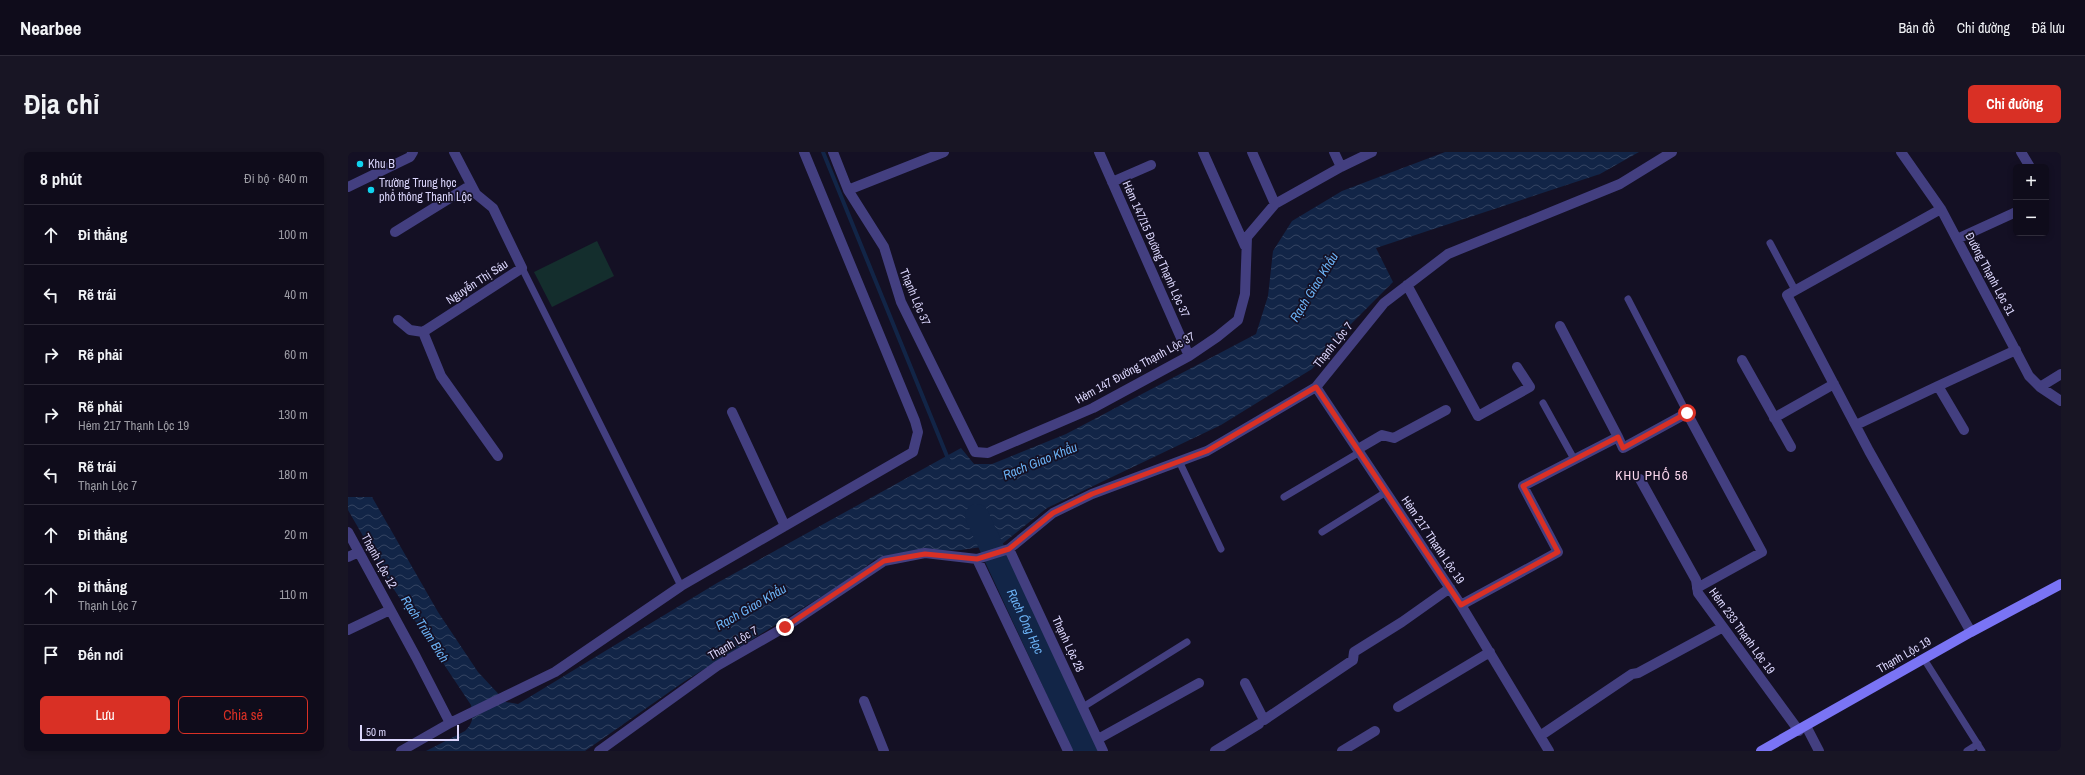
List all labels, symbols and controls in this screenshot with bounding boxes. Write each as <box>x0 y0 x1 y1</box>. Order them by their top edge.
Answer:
text: Nearbee <box>20 15 81 41</box>
text: Bản đồ <box>1898 19 1935 37</box>
text: Chỉ đường <box>1957 19 2010 37</box>
text: Đã lưu <box>2032 19 2065 37</box>
text: Địa chỉ <box>24 85 99 123</box>
button: Chỉ đường <box>1968 85 2061 123</box>
place label: Khu B <box>368 156 395 172</box>
marker: Khu B <box>355 159 365 169</box>
map controls <box>2013 164 2049 236</box>
button: + <box>2013 164 2049 200</box>
text: 8 phút <box>40 167 82 190</box>
text: Đi bộ · 640 m <box>244 170 308 187</box>
place label: Trường Trung học phổ thông Thạnh Lộc <box>379 175 472 205</box>
street label: Hẻm 147/15 Đường Thạnh Lộc 37 <box>1119 178 1194 320</box>
marker: Trường Trung học phổ thông Thạnh Lộc <box>366 185 376 195</box>
button: − <box>2013 200 2049 236</box>
icon: ahead <box>40 224 62 246</box>
text: Đi thẳng <box>78 224 127 245</box>
text: 100 m <box>278 226 308 243</box>
street label: Đường Thạnh Lộc 31 <box>1961 230 2019 319</box>
water label: Rạch Giao Khẩu <box>1286 249 1342 325</box>
street label: Nguyễn Thị Sáu <box>443 256 511 308</box>
street label: Thạnh Lộc 37 <box>896 266 934 328</box>
icon: left <box>40 284 62 306</box>
text: Rẽ trái <box>78 284 116 305</box>
text: 40 m <box>284 286 308 303</box>
street label: Thạnh Lộc 7 <box>1310 318 1357 371</box>
street label: Hẻm 147 Đường Thạnh Lộc 37 <box>1072 328 1198 408</box>
icon: right <box>40 344 62 366</box>
text: Rẽ phải <box>78 344 122 365</box>
text: 60 m <box>284 346 308 363</box>
text: Rẽ phải <box>78 396 122 417</box>
icon: right <box>40 404 62 426</box>
route start <box>1678 404 1696 422</box>
text: 130 m <box>278 406 308 423</box>
text: Hẻm 217 Thạnh Lộc 19 <box>78 417 189 434</box>
water label: Rạch Giao Khẩu <box>1000 438 1080 484</box>
text: Rẽ trái <box>78 456 116 477</box>
icon: left <box>40 464 62 486</box>
text: 180 m <box>278 466 308 483</box>
district label: KHU PHỐ 56 <box>1615 466 1689 484</box>
text: Thạnh Lộc 7 <box>78 477 137 494</box>
street label: Hẻm 217 Thạnh Lộc 19 <box>1398 493 1468 587</box>
icon: ahead <box>40 524 62 546</box>
text: Đi thẳng <box>78 524 127 545</box>
text: 20 m <box>284 526 308 543</box>
street label: Thạnh Lộc 12 <box>357 531 401 591</box>
text: Đi thẳng <box>78 576 127 597</box>
water label: Rạch Giao Khẩu <box>713 580 789 634</box>
icon: ahead <box>40 584 62 606</box>
street label: Hẻm 233 Thạnh Lộc 19 <box>1705 585 1779 677</box>
text: 110 m <box>279 586 308 603</box>
water label: Rạch Ông Học <box>1003 586 1049 657</box>
water label: Rạch Trùm Bích <box>397 592 453 666</box>
text: Thạnh Lộc 7 <box>78 597 137 614</box>
street label: Thạnh Lộc 28 <box>1048 613 1088 675</box>
route end <box>776 618 794 636</box>
street label: Thạnh Lộc 7 <box>705 622 761 664</box>
street label: Thạnh Lộc 19 <box>1874 633 1934 677</box>
icon: arrive <box>40 644 62 666</box>
text: Đến nơi <box>78 644 123 665</box>
button: Lưu <box>40 696 170 734</box>
button: Chia sẻ <box>178 696 308 734</box>
scale bar <box>360 723 459 742</box>
text: 50 m <box>366 725 386 739</box>

